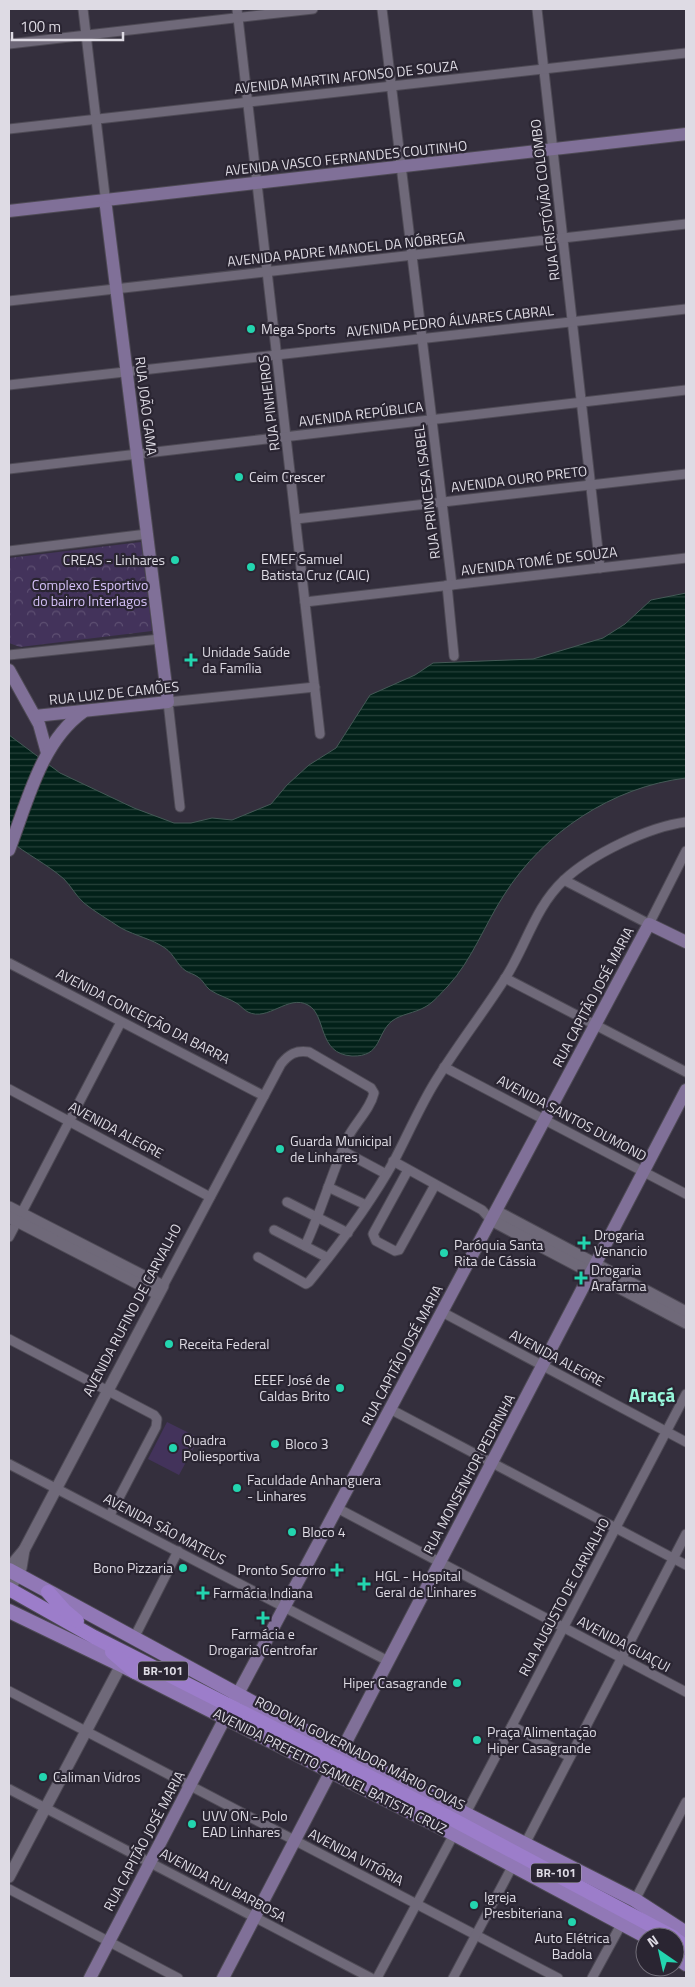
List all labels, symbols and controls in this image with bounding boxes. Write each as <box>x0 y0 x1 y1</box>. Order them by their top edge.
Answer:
scale bar <box>12 10 124 42</box>
text: 100 m <box>20 15 61 38</box>
street label: AVENIDA MARTIN AFONSO DE SOUZA <box>233 54 459 99</box>
street label: RUA CRISTÓVÃO COLOMBO <box>524 118 565 282</box>
street label: AVENIDA VASCO FERNANDES COUTINHO <box>224 134 468 181</box>
street label: AVENIDA PADRE MANOEL DA NÓBREGA <box>226 226 466 271</box>
street label: AVENIDA PEDRO ÁLVARES CABRAL <box>345 299 555 342</box>
place label: Mega Sports <box>261 318 336 339</box>
marker: Mega Sports <box>245 323 257 335</box>
street label: RUA PINHEIROS <box>252 354 285 452</box>
street label: RUA JOÃO GAMA <box>130 355 163 457</box>
street label: AVENIDA REPÚBLICA <box>297 395 425 432</box>
street label: RUA PRINCESA ISABEL <box>408 423 445 560</box>
street label: AVENIDA OURO PRETO <box>450 460 588 497</box>
place label: Ceim Crescer <box>249 466 325 487</box>
marker: Ceim Crescer <box>233 471 245 483</box>
street label: AVENIDA TOMÉ DE SOUZA <box>460 540 619 581</box>
place label: EMEF Samuel Batista Cruz (CAIC) <box>261 548 370 585</box>
place label: CREAS - Linhares <box>63 549 165 570</box>
marker: CREAS - Linhares <box>169 554 181 566</box>
marker: EMEF Samuel Batista Cruz (CAIC) <box>245 561 257 573</box>
park label: Complexo Esportivo do bairro Interlagos <box>32 574 148 611</box>
place label: Unidade Saúde da Família <box>202 641 290 678</box>
marker: Unidade Saúde da Família <box>184 653 198 667</box>
street label: RUA LUIZ DE CAMÕES <box>48 675 180 710</box>
street label: RUA CAPITÃO JOSÉ MARIA <box>547 922 639 1071</box>
street label: AVENIDA CONCEIÇÃO DA BARRA <box>53 962 234 1069</box>
street label: AVENIDA SANTOS DUMOND <box>494 1069 651 1166</box>
street label: AVENIDA ALEGRE <box>65 1096 168 1164</box>
place label: Guarda Municipal de Linhares <box>290 1130 392 1167</box>
marker: Guarda Municipal de Linhares <box>274 1143 286 1155</box>
street label: AVENIDA RUFINO DE CARVALHO <box>77 1220 186 1400</box>
place label: Drogaria Venancio <box>594 1224 647 1261</box>
place label: Paróquia Santa Rita de Cássia <box>454 1234 543 1271</box>
marker: Drogaria Venancio <box>578 1237 590 1249</box>
marker: Paróquia Santa Rita de Cássia <box>438 1247 450 1259</box>
place label: Drogaria Arafarma <box>591 1259 646 1296</box>
marker: Drogaria Arafarma <box>575 1272 587 1284</box>
street label: RUA CAPITÃO JOSÉ MARIA <box>356 1280 448 1429</box>
street label: AVENIDA ALEGRE <box>506 1324 609 1392</box>
place label: Receita Federal <box>179 1333 269 1354</box>
marker: Receita Federal <box>163 1338 175 1350</box>
place label: EEEF José de Caldas Brito <box>254 1369 330 1406</box>
district label: Araçá <box>629 1380 675 1409</box>
marker: EEEF José de Caldas Brito <box>334 1382 346 1394</box>
street label: RUA MONSENHOR PEDRINHA <box>417 1389 520 1558</box>
place label: Quadra Poliesportiva <box>183 1429 260 1466</box>
place label: Bloco 3 <box>285 1433 329 1454</box>
marker: Bloco 3 <box>269 1438 281 1450</box>
marker: Quadra Poliesportiva <box>167 1442 179 1454</box>
place label: Faculdade Anhanguera - Linhares <box>247 1469 381 1506</box>
marker: Faculdade Anhanguera - Linhares <box>231 1482 243 1494</box>
street label: AVENIDA SÃO MATEUS <box>100 1487 230 1570</box>
street label: RUA AUGUSTO DE CARVALHO <box>513 1514 614 1680</box>
place label: Bloco 4 <box>302 1521 346 1542</box>
marker: Bloco 4 <box>286 1526 298 1538</box>
place label: Bono Pizzaria <box>93 1557 173 1578</box>
place label: Pronto Socorro <box>237 1559 326 1580</box>
marker: Bono Pizzaria <box>177 1562 189 1574</box>
marker: Pronto Socorro <box>330 1563 344 1577</box>
place label: HGL - Hospital Geral de Linhares <box>375 1565 477 1602</box>
marker: HGL - Hospital Geral de Linhares <box>357 1577 371 1591</box>
place label: Farmácia Indiana <box>213 1582 313 1603</box>
marker: Farmácia Indiana <box>197 1587 209 1599</box>
street label: AVENIDA GUAÇUI <box>574 1610 675 1677</box>
marker: Farmácia e Drogaria Centrofar <box>257 1612 269 1624</box>
place label: Farmácia e Drogaria Centrofar <box>209 1623 318 1660</box>
road number: BR-101 <box>138 1662 188 1680</box>
place label: Hiper Casagrande <box>343 1672 447 1693</box>
marker: Hiper Casagrande <box>451 1677 463 1689</box>
street label: RODOVIA GOVERNADOR MÁRIO COVAS <box>251 1690 469 1815</box>
street label: AVENIDA PREFEITO SAMUEL BATISTA CRUZ <box>210 1702 450 1839</box>
place label: Praça Alimentação Hiper Casagrande <box>487 1721 597 1758</box>
marker: Praça Alimentação Hiper Casagrande <box>471 1734 483 1746</box>
place label: Caliman Vidros <box>53 1766 140 1787</box>
street label: RUA CAPITÃO JOSÉ MARIA <box>98 1766 190 1915</box>
marker: Caliman Vidros <box>37 1771 49 1783</box>
place label: UVV ON - Polo EAD Linhares <box>202 1805 288 1842</box>
marker: UVV ON - Polo EAD Linhares <box>186 1818 198 1830</box>
street label: AVENIDA VITÓRIA <box>305 1823 408 1891</box>
street label: AVENIDA RUI BARBOSA <box>156 1842 291 1927</box>
road number: BR-101 <box>531 1864 581 1882</box>
place label: Igreja Presbiteriana <box>484 1886 562 1923</box>
marker: Igreja Presbiteriana <box>468 1899 480 1911</box>
marker: Auto Elétrica Badola <box>566 1916 578 1928</box>
place label: Auto Elétrica Badola <box>534 1927 610 1964</box>
north arrow <box>635 1927 685 1977</box>
text: N <box>643 1929 662 1952</box>

